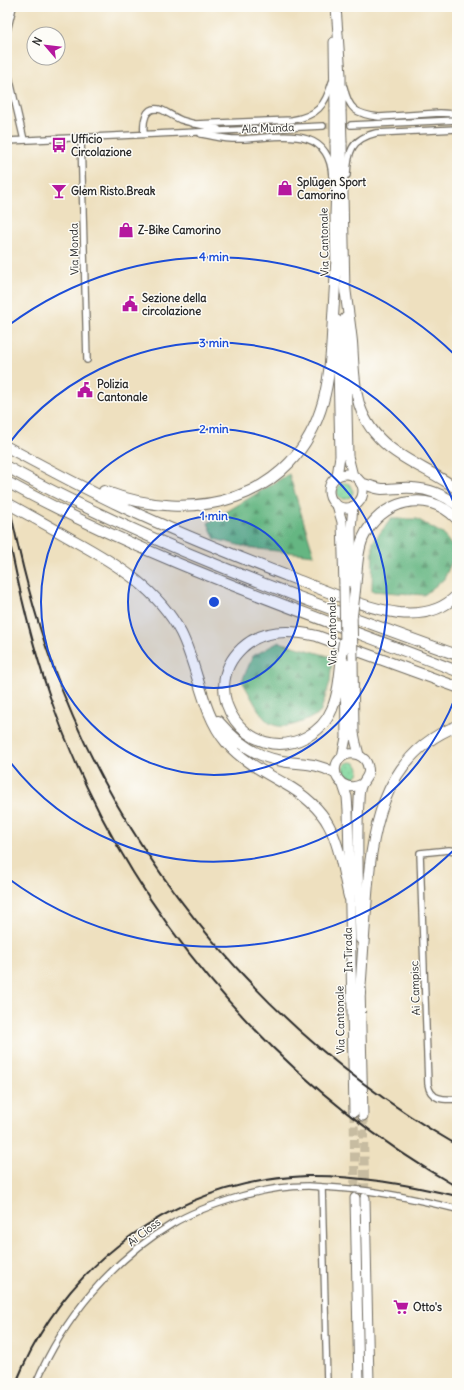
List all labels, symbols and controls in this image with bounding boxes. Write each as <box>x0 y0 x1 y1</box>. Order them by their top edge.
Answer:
north arrow <box>26 26 66 66</box>
text: N <box>29 35 45 48</box>
street label: Ala Munda <box>241 120 295 136</box>
place label: Ufficio Circolazione <box>71 132 132 159</box>
bus stop icon: Ufficio Circolazione <box>50 136 68 154</box>
place label: Splügen Sport Camorino <box>297 175 366 202</box>
shop icon: Splügen Sport Camorino <box>276 179 294 197</box>
bar icon: Glem Risto.Break <box>50 182 68 200</box>
place label: Glem Risto.Break <box>71 184 156 198</box>
street label: Via Cantonale <box>316 207 332 277</box>
shop icon: Z-Bike Camorino <box>117 221 135 239</box>
street label: Via Monda <box>67 223 81 275</box>
place label: Z-Bike Camorino <box>138 223 221 237</box>
text: 4 min <box>199 249 229 264</box>
place label: Sezione della circolazione <box>142 291 207 318</box>
public building icon: Sezione della circolazione <box>121 295 139 313</box>
text: 3 min <box>199 335 229 350</box>
place label: Polizia Cantonale <box>97 377 148 404</box>
public building icon: Polizia Cantonale <box>76 381 94 399</box>
text: 2 min <box>199 421 229 436</box>
text: 1 min <box>200 508 228 523</box>
centre of rings <box>207 595 221 609</box>
street label: Via Cantonale <box>324 596 340 666</box>
street label: In Tirada <box>341 927 355 973</box>
street label: Ai Campisc <box>407 960 423 1016</box>
street label: Via Cantonale <box>332 985 348 1055</box>
street label: Ai Cioss <box>125 1215 163 1249</box>
supermarket icon: Otto's <box>392 1298 410 1316</box>
place label: Otto's <box>413 1300 442 1314</box>

